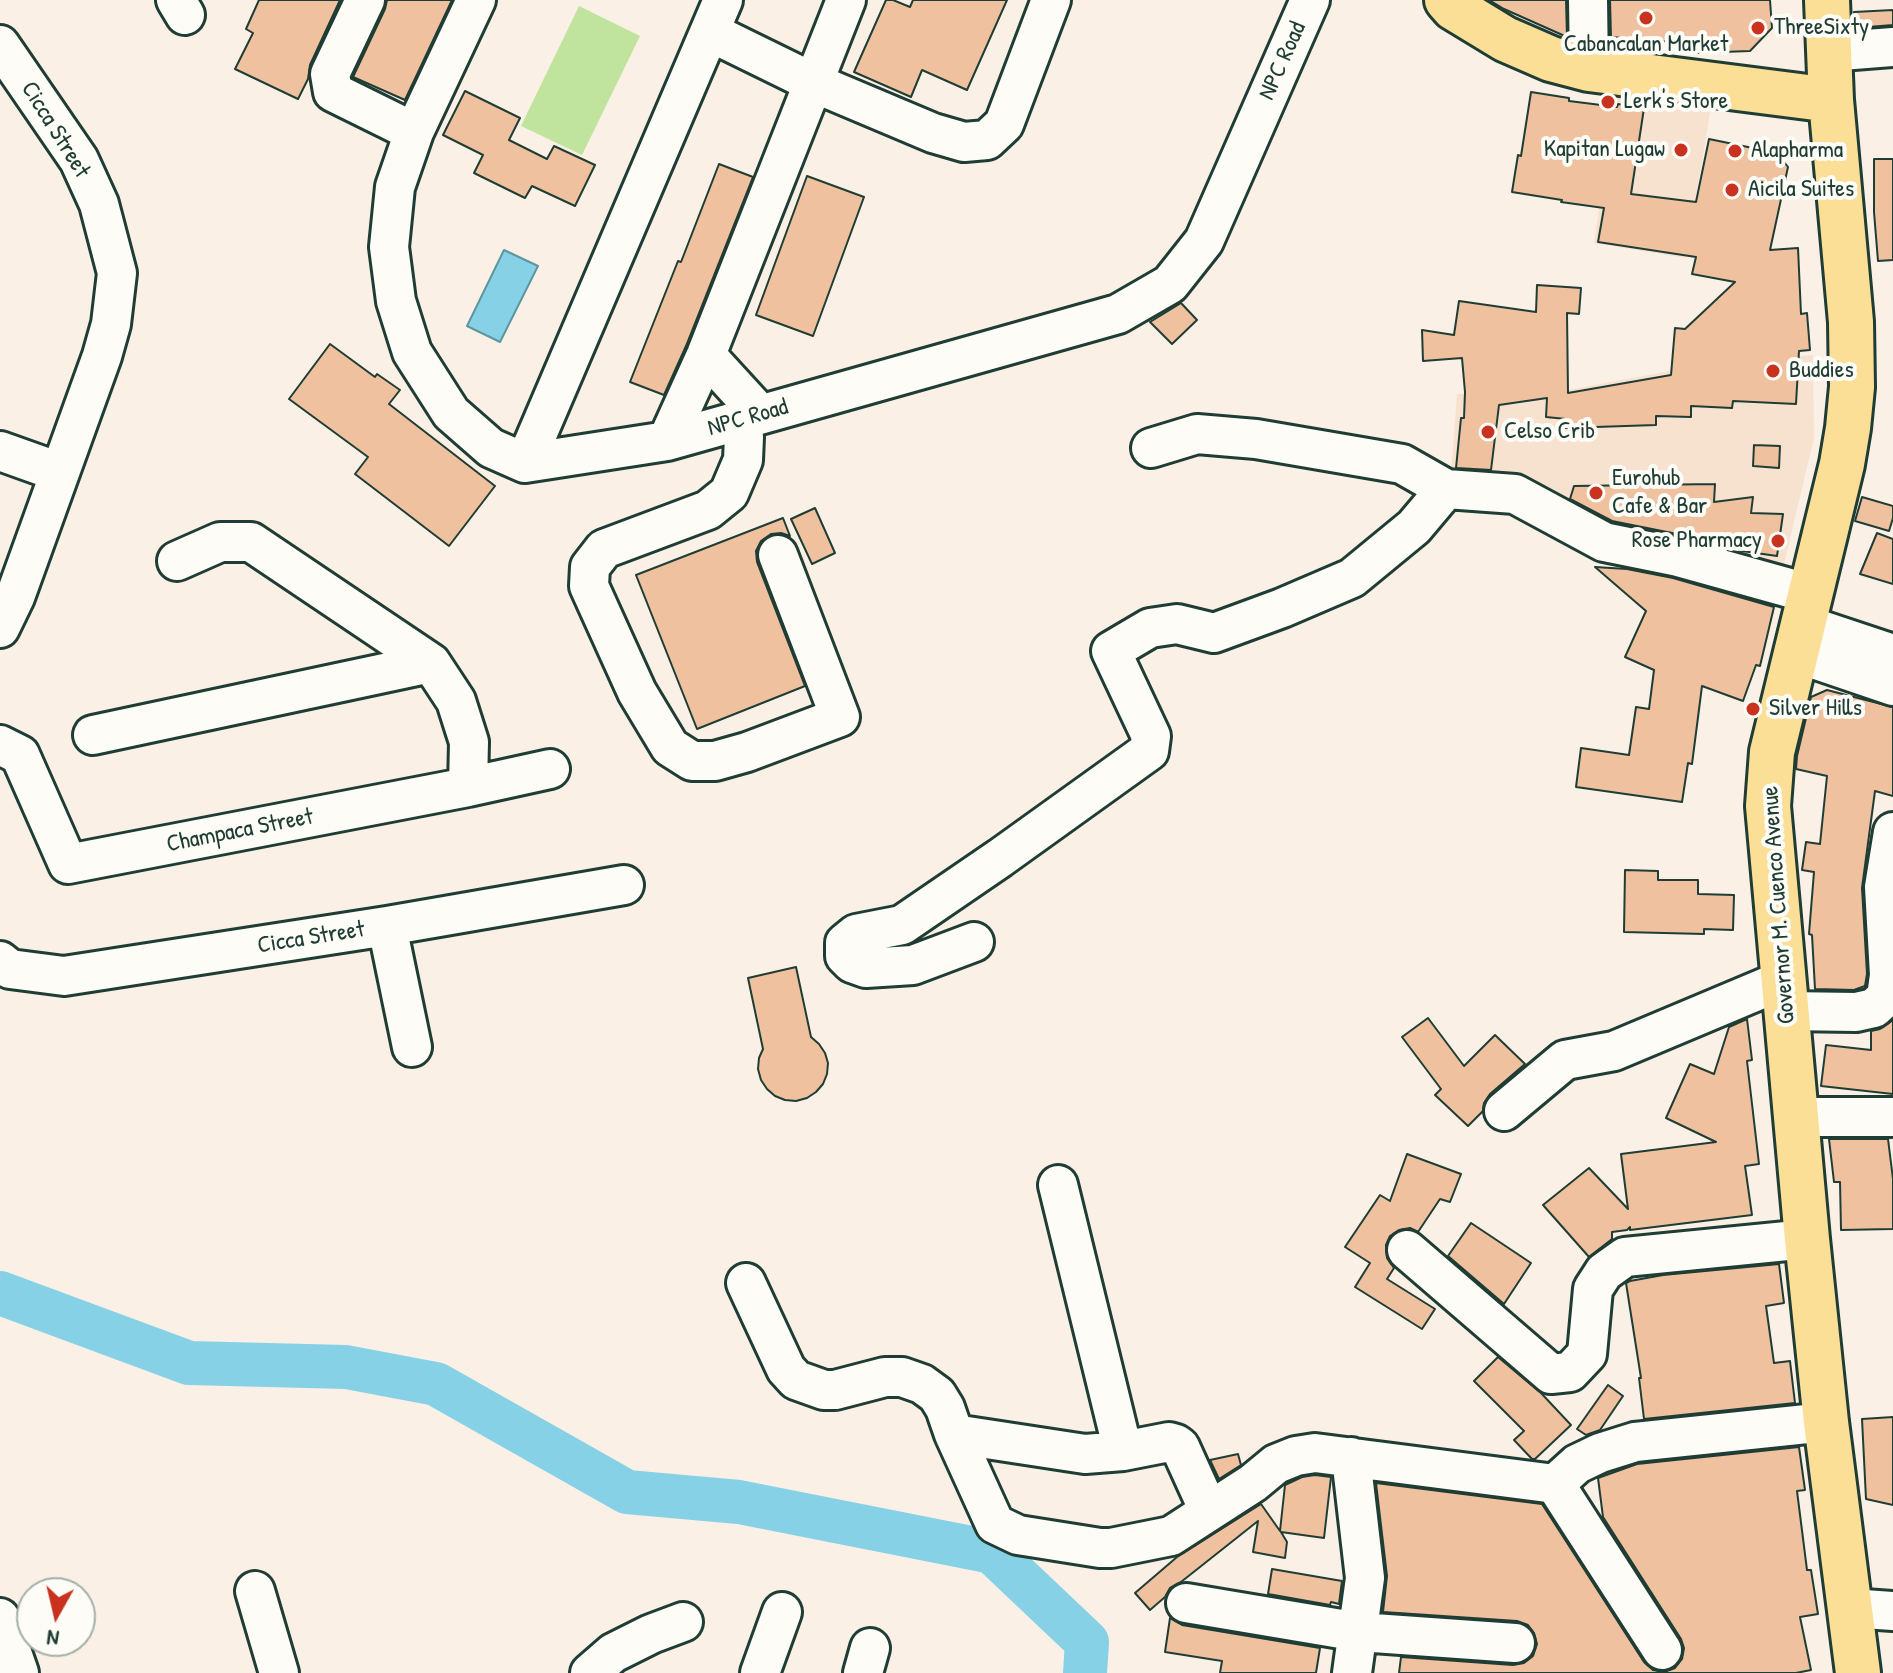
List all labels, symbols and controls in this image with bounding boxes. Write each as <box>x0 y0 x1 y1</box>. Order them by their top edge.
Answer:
marker: Cabancalan Market <box>1637 9 1655 27</box>
place label: ThreeSixty <box>1774 14 1869 42</box>
street label: NPC Road <box>1253 18 1313 104</box>
marker: ThreeSixty <box>1749 19 1767 37</box>
place label: Cabancalan Market <box>1564 31 1728 59</box>
street label: Cicca Street <box>14 77 96 183</box>
place label: Lerk's Store <box>1624 88 1728 116</box>
marker: Lerk's Store <box>1599 93 1617 111</box>
place label: Kapitan Lugaw <box>1544 136 1665 164</box>
place label: Alapharma <box>1751 137 1843 165</box>
marker: Kapitan Lugaw <box>1672 141 1690 159</box>
marker: Alapharma <box>1726 142 1744 160</box>
place label: Aicila Suites <box>1748 176 1854 204</box>
marker: Aicila Suites <box>1723 181 1741 199</box>
place label: Buddies <box>1789 357 1854 385</box>
marker: Buddies <box>1764 362 1782 380</box>
street label: NPC Road <box>704 393 792 443</box>
place label: Celso Crib <box>1504 418 1595 446</box>
marker: Celso Crib <box>1479 423 1497 441</box>
place label: Eurohub Cafe & Bar <box>1612 465 1707 521</box>
marker: Eurohub Cafe & Bar <box>1587 484 1605 502</box>
place label: Rose Pharmacy <box>1632 527 1762 555</box>
marker: Rose Pharmacy <box>1769 532 1787 550</box>
place label: Silver Hills <box>1769 695 1862 723</box>
marker: Silver Hills <box>1744 700 1762 718</box>
street label: Governor M. Cuenco Avenue <box>1756 785 1802 1025</box>
street label: Champaca Street <box>164 803 316 859</box>
street label: Cicca Street <box>255 915 367 961</box>
north arrow <box>16 1577 96 1657</box>
text: N <box>45 1623 61 1654</box>

